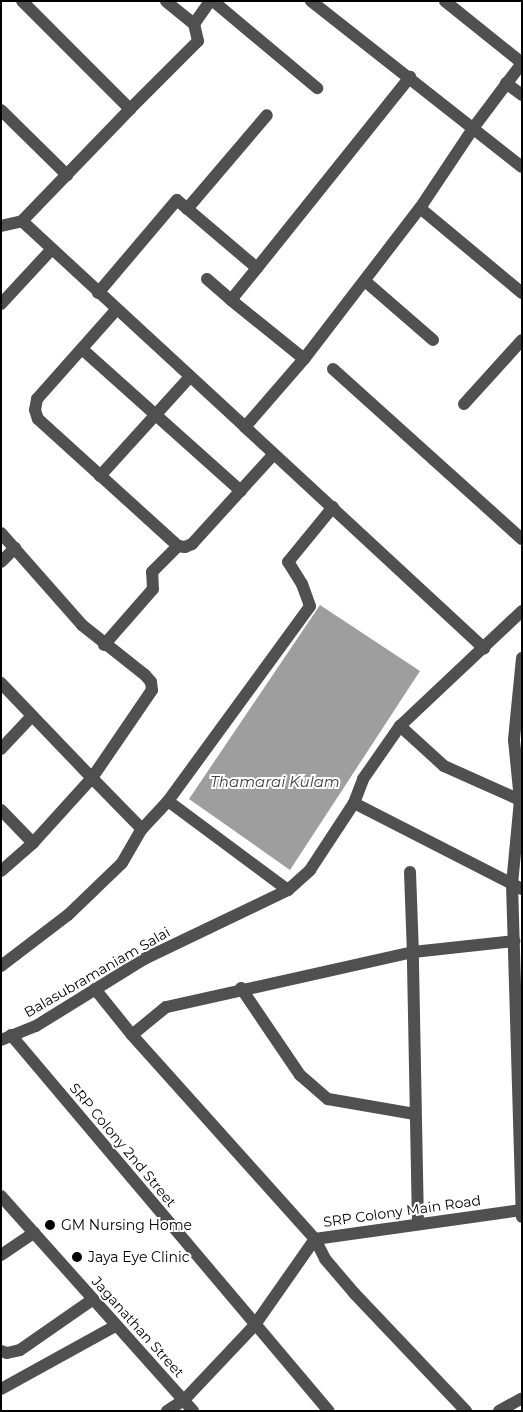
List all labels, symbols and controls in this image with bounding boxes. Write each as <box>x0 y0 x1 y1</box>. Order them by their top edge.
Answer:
water label: Thamarai Kulam <box>210 773 340 791</box>
street label: Balasubramaniam Salai <box>21 923 173 1021</box>
street label: SRP Colony 2nd Street <box>66 1080 180 1210</box>
street label: SRP Colony Main Road <box>322 1192 482 1230</box>
place label: GM Nursing Home <box>61 1217 192 1233</box>
marker: GM Nursing Home <box>43 1218 57 1232</box>
place label: Jaya Eye Clinic <box>88 1249 190 1265</box>
marker: Jaya Eye Clinic <box>70 1250 84 1264</box>
street label: Jaganathan Street <box>88 1273 188 1381</box>

